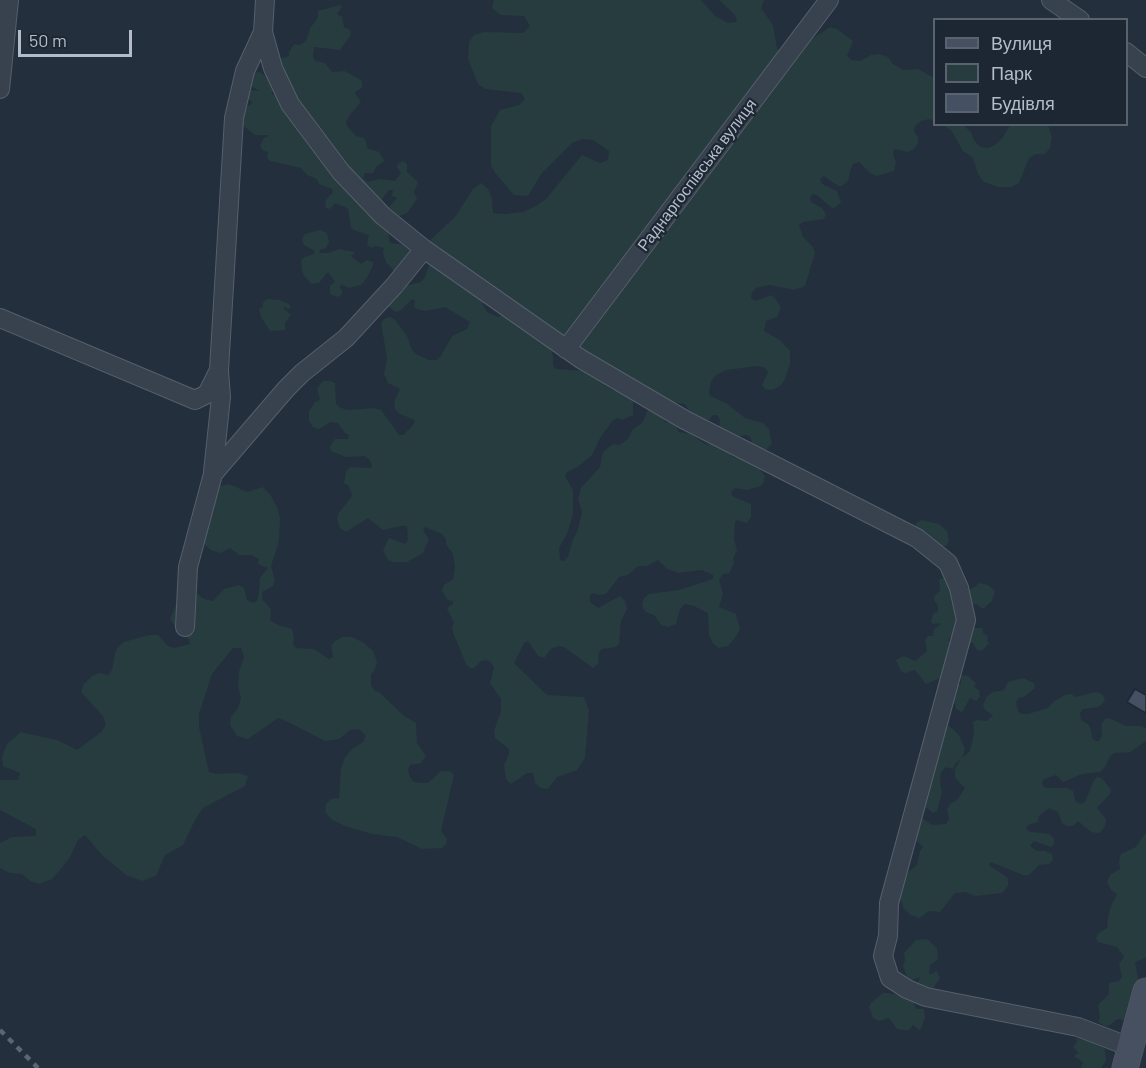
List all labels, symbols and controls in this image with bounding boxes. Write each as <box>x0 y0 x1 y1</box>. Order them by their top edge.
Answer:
scale bar <box>21 18 135 56</box>
legend <box>933 18 1128 126</box>
text: 50 m <box>29 29 67 51</box>
text: Вулиця <box>991 32 1052 54</box>
text: Парк <box>991 62 1032 84</box>
text: Будівля <box>991 92 1055 114</box>
street label: Раднаргоспівська вулиця <box>633 95 761 255</box>

